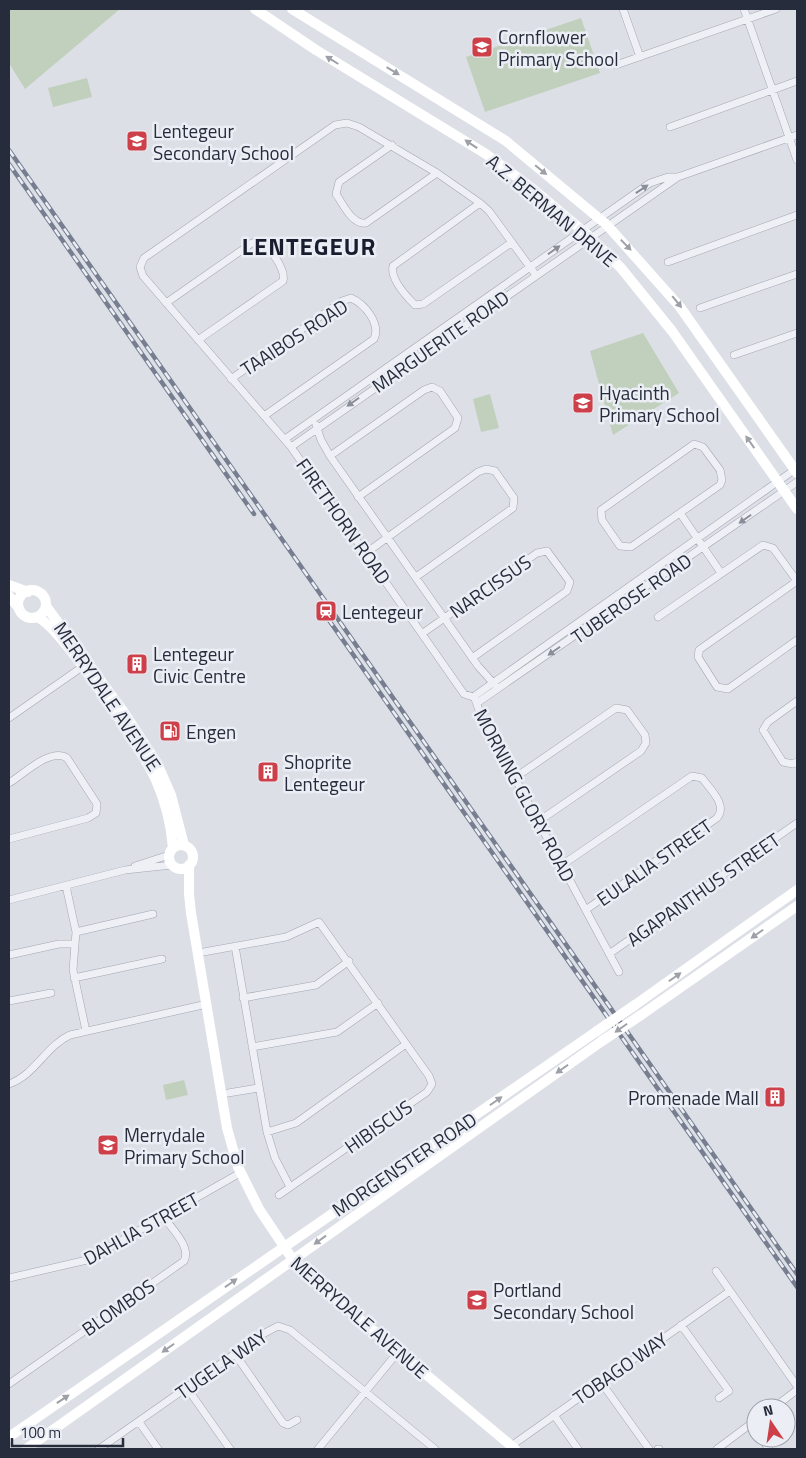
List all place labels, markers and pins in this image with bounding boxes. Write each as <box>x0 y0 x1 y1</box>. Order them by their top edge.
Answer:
place label: Cornflower Primary School <box>498 22 619 73</box>
school or university icon: Cornflower Primary School <box>470 35 494 59</box>
place label: Lentegeur Secondary School <box>153 116 294 167</box>
school or university icon: Lentegeur Secondary School <box>125 129 149 153</box>
place label: Hyacinth Primary School <box>599 378 720 429</box>
school or university icon: Hyacinth Primary School <box>571 391 595 415</box>
place label: Lentegeur <box>342 597 423 626</box>
station icon: Lentegeur <box>314 599 338 623</box>
place label: Lentegeur Civic Centre <box>153 639 246 690</box>
building icon: Lentegeur Civic Centre <box>125 652 149 676</box>
place label: Engen <box>186 717 236 746</box>
fuel station icon: Engen <box>158 719 182 743</box>
place label: Shoprite Lentegeur <box>284 747 365 798</box>
building icon: Shoprite Lentegeur <box>256 760 280 784</box>
place label: Promenade Mall <box>628 1083 759 1112</box>
building icon: Promenade Mall <box>763 1085 787 1109</box>
place label: Merrydale Primary School <box>124 1120 245 1171</box>
school or university icon: Merrydale Primary School <box>96 1133 120 1157</box>
place label: Portland Secondary School <box>493 1275 634 1326</box>
school or university icon: Portland Secondary School <box>465 1288 489 1312</box>

